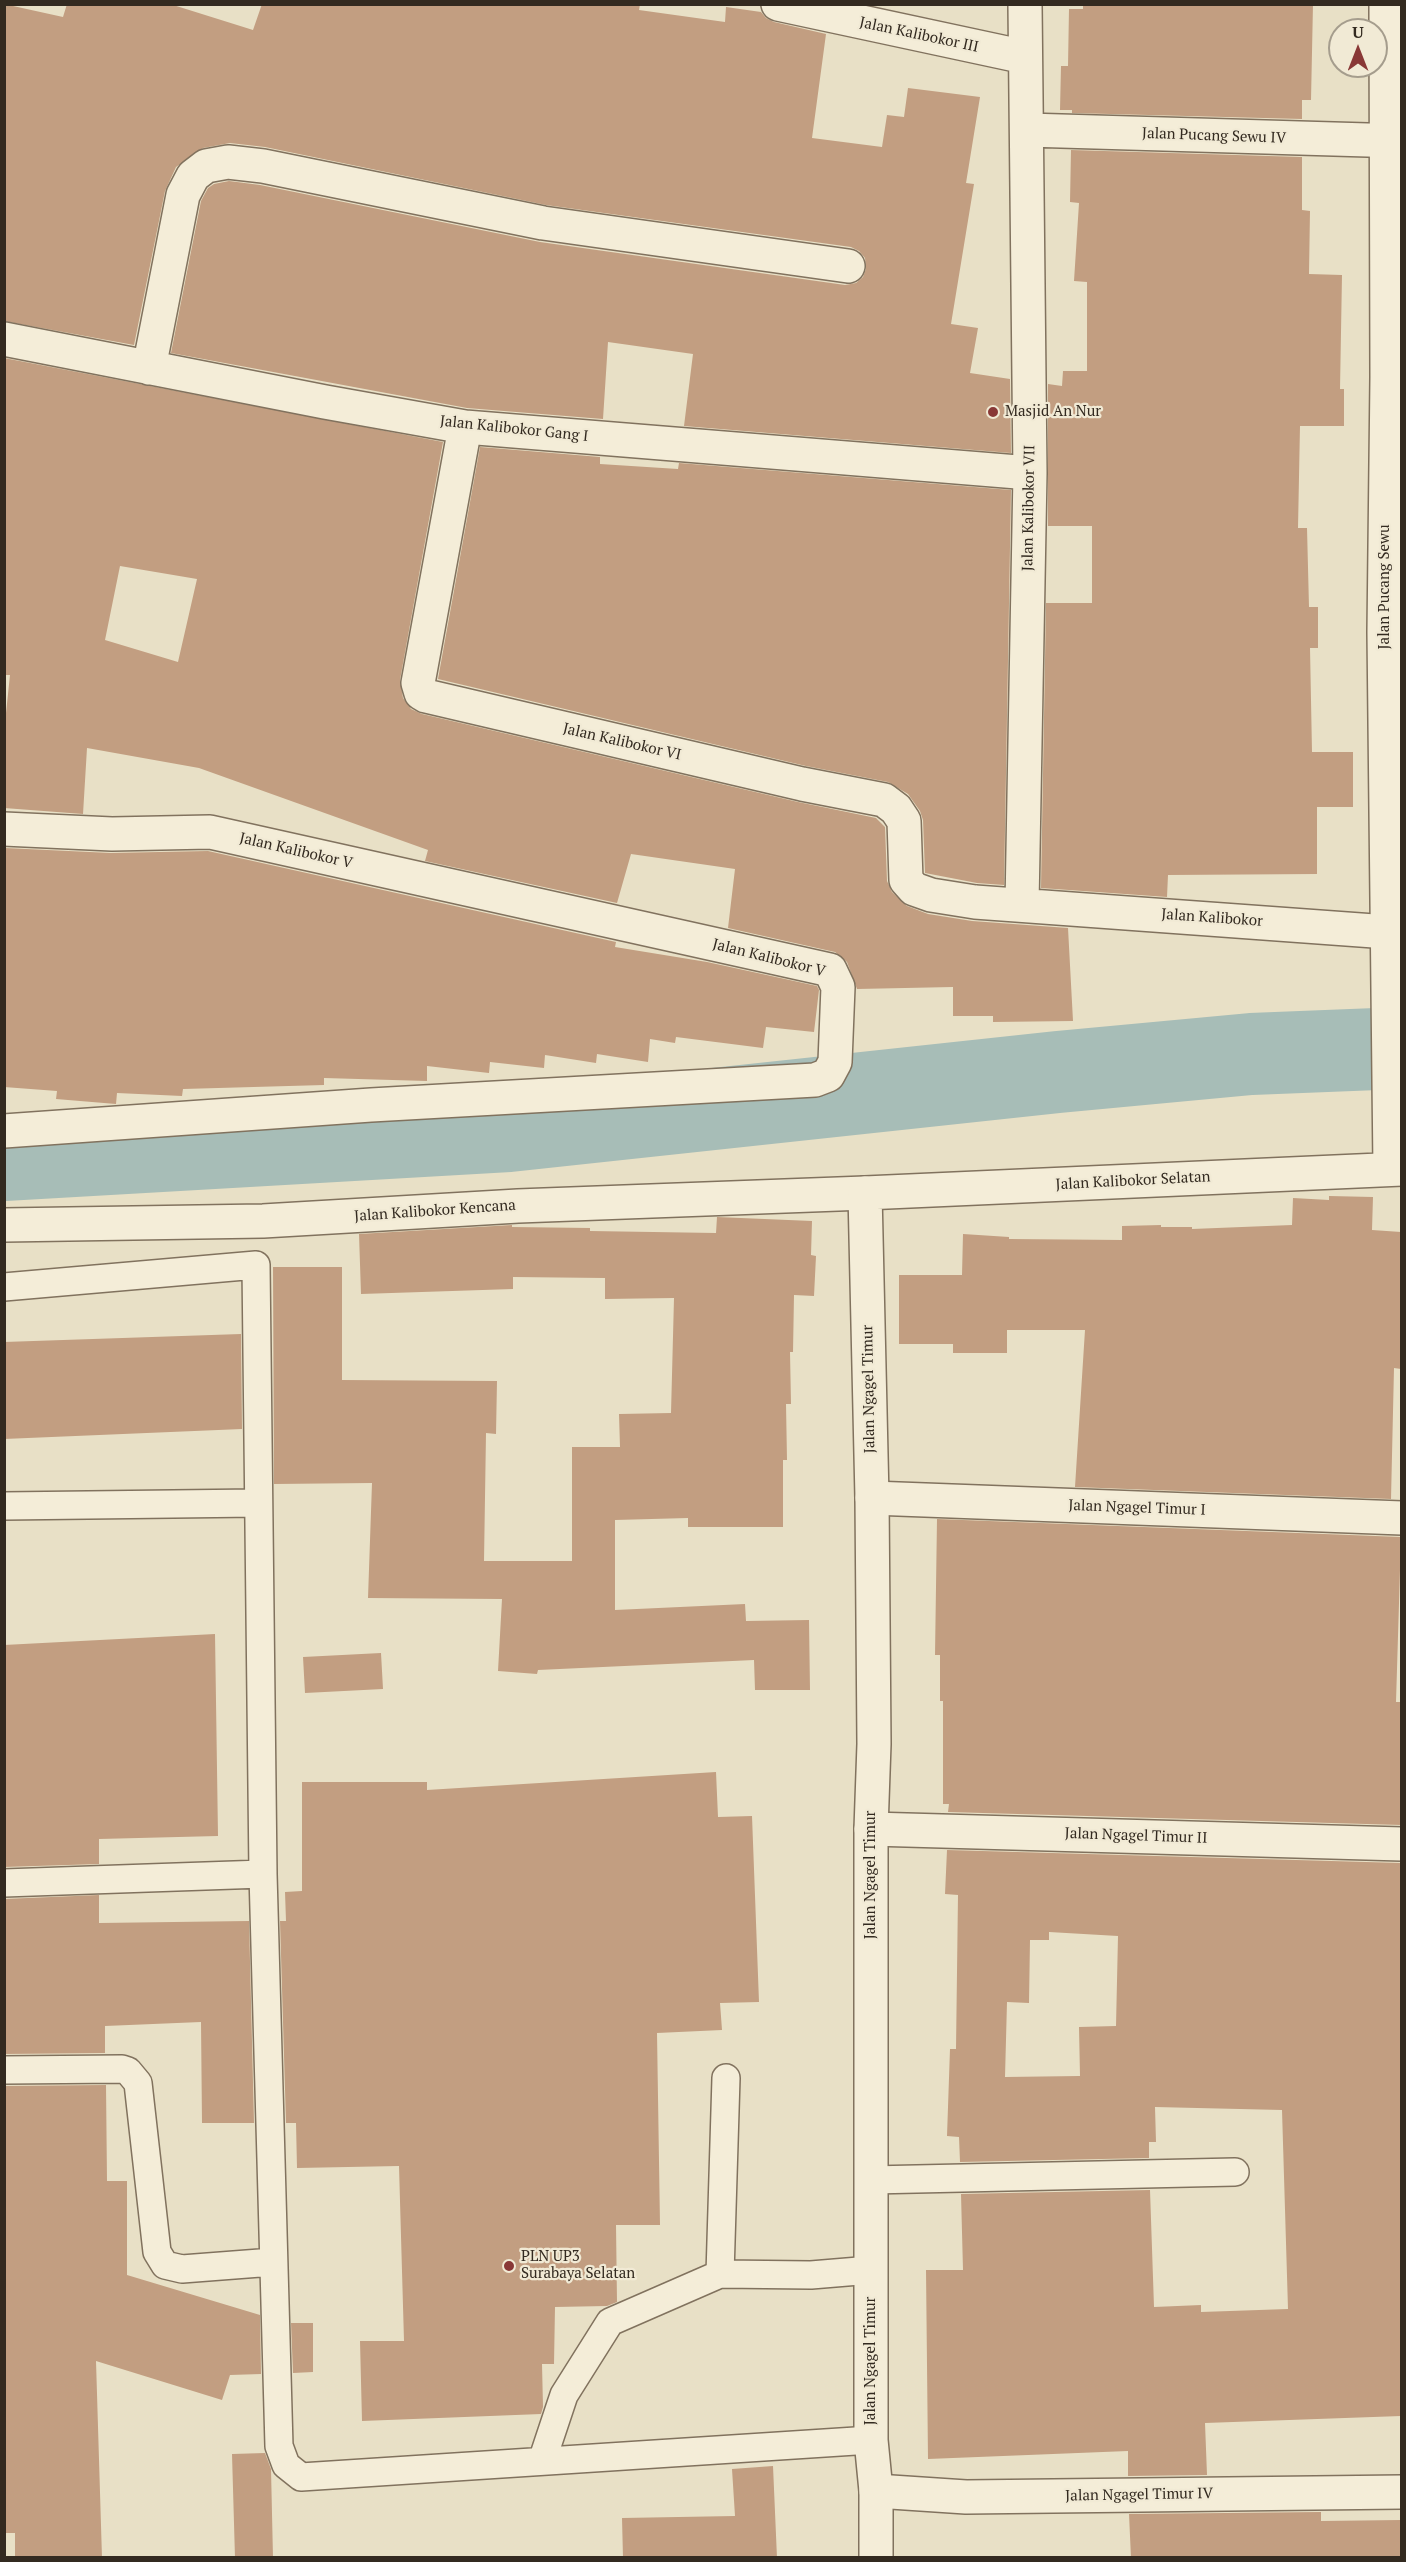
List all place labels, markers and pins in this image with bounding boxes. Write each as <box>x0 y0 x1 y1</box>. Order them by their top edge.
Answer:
place label: Masjid An Nur <box>1005 403 1101 421</box>
marker: Masjid An Nur <box>986 405 1000 419</box>
place label: PLN UP3 Surabaya Selatan <box>521 2248 635 2283</box>
marker: PLN UP3 Surabaya Selatan <box>502 2259 516 2273</box>

